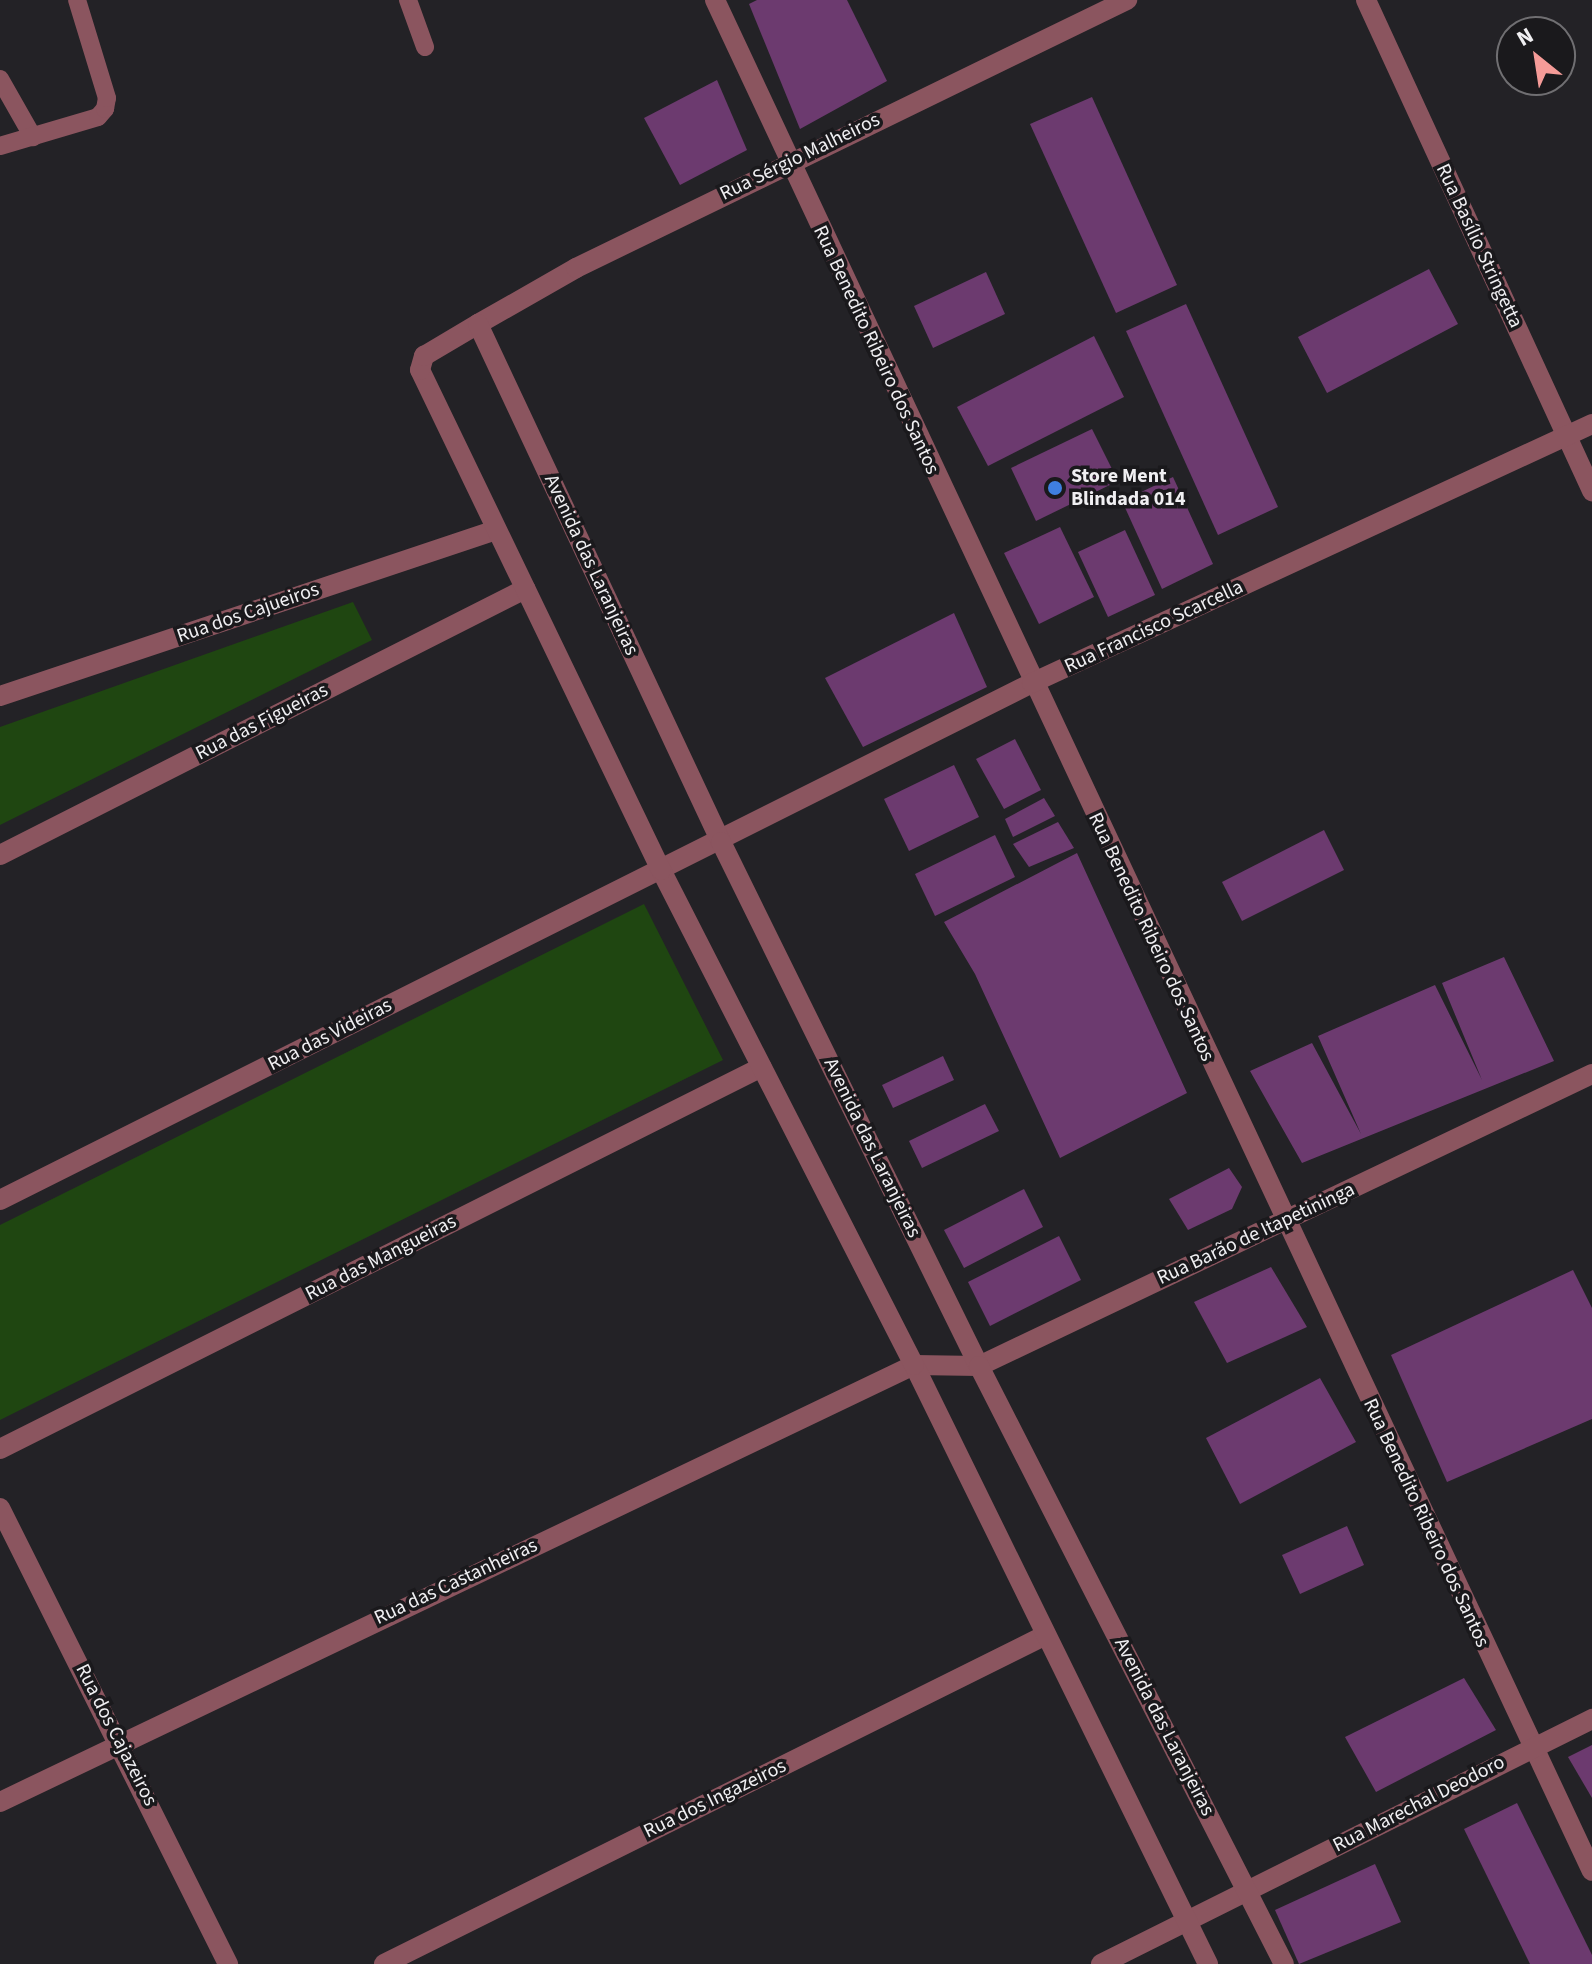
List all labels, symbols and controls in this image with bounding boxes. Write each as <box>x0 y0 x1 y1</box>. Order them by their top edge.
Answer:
north arrow <box>1496 16 1576 96</box>
text: N <box>1511 19 1539 54</box>
street label: Rua Sérgio Malheiros <box>716 108 884 206</box>
street label: Rua Basílio Stringetta <box>1430 160 1528 332</box>
street label: Rua Benedito Ribeiro dos Santos <box>808 222 944 478</box>
place label: Store Ment Blindada 014 <box>1071 464 1185 511</box>
street label: Avenida das Laranjeiras <box>539 471 643 659</box>
marker: Store Ment Blindada 014 <box>1046 479 1064 497</box>
street label: Rua Francisco Scarcella <box>1061 575 1247 679</box>
street label: Rua dos Cajueiros <box>174 577 322 649</box>
street label: Rua das Figueiras <box>192 678 332 766</box>
street label: Rua Benedito Ribeiro dos Santos <box>1083 809 1219 1065</box>
street label: Rua das Videiras <box>264 993 396 1077</box>
street label: Avenida das Laranjeiras <box>818 1054 926 1242</box>
street label: Rua Barão de Itapetininga <box>1153 1178 1359 1290</box>
street label: Rua das Mangueiras <box>302 1210 460 1306</box>
street label: Rua Benedito Ribeiro dos Santos <box>1358 1395 1494 1651</box>
street label: Rua das Castanheiras <box>371 1534 541 1630</box>
street label: Avenida das Laranjeiras <box>1109 1634 1219 1820</box>
street label: Rua dos Cajazeiros <box>70 1660 162 1810</box>
street label: Rua Marechal Deodoro <box>1329 1750 1509 1858</box>
street label: Rua dos Ingazeiros <box>640 1754 790 1844</box>

